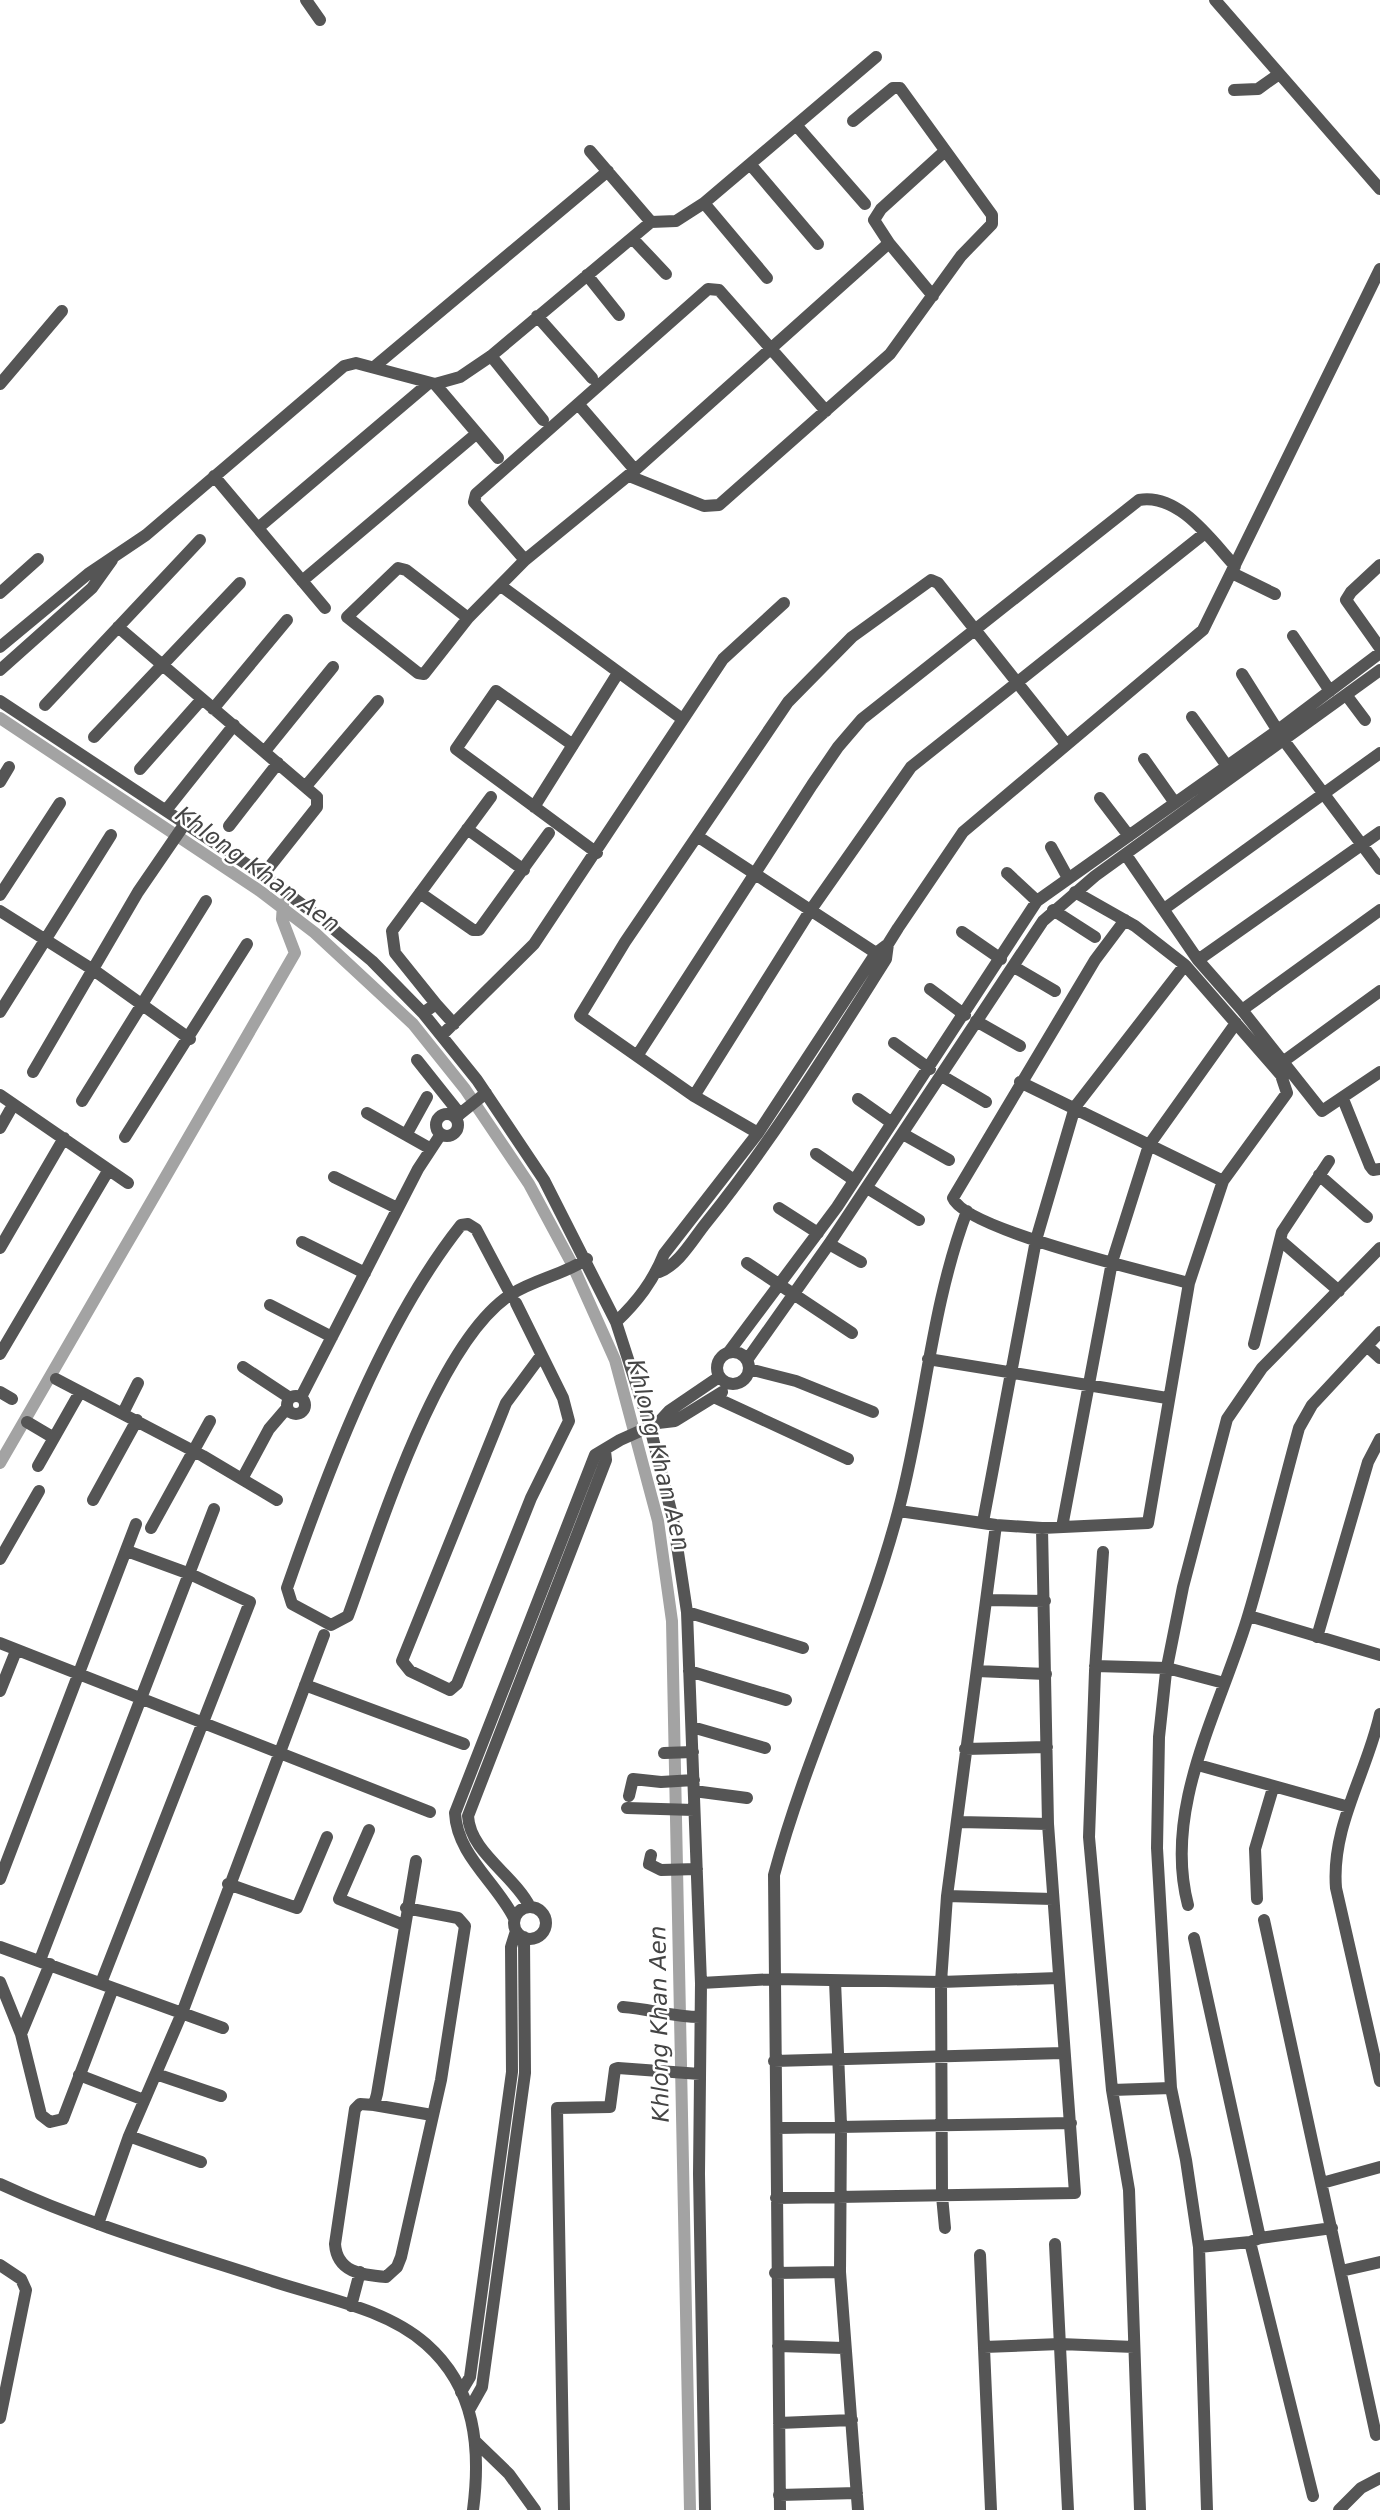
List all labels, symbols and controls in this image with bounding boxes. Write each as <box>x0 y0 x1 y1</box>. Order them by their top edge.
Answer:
water label: Khlong Khan Aen <box>171 801 345 937</box>
water label: Khlong Khan Aen <box>623 1356 695 1554</box>
water label: Khlong Khan Aen <box>644 1925 674 2123</box>

